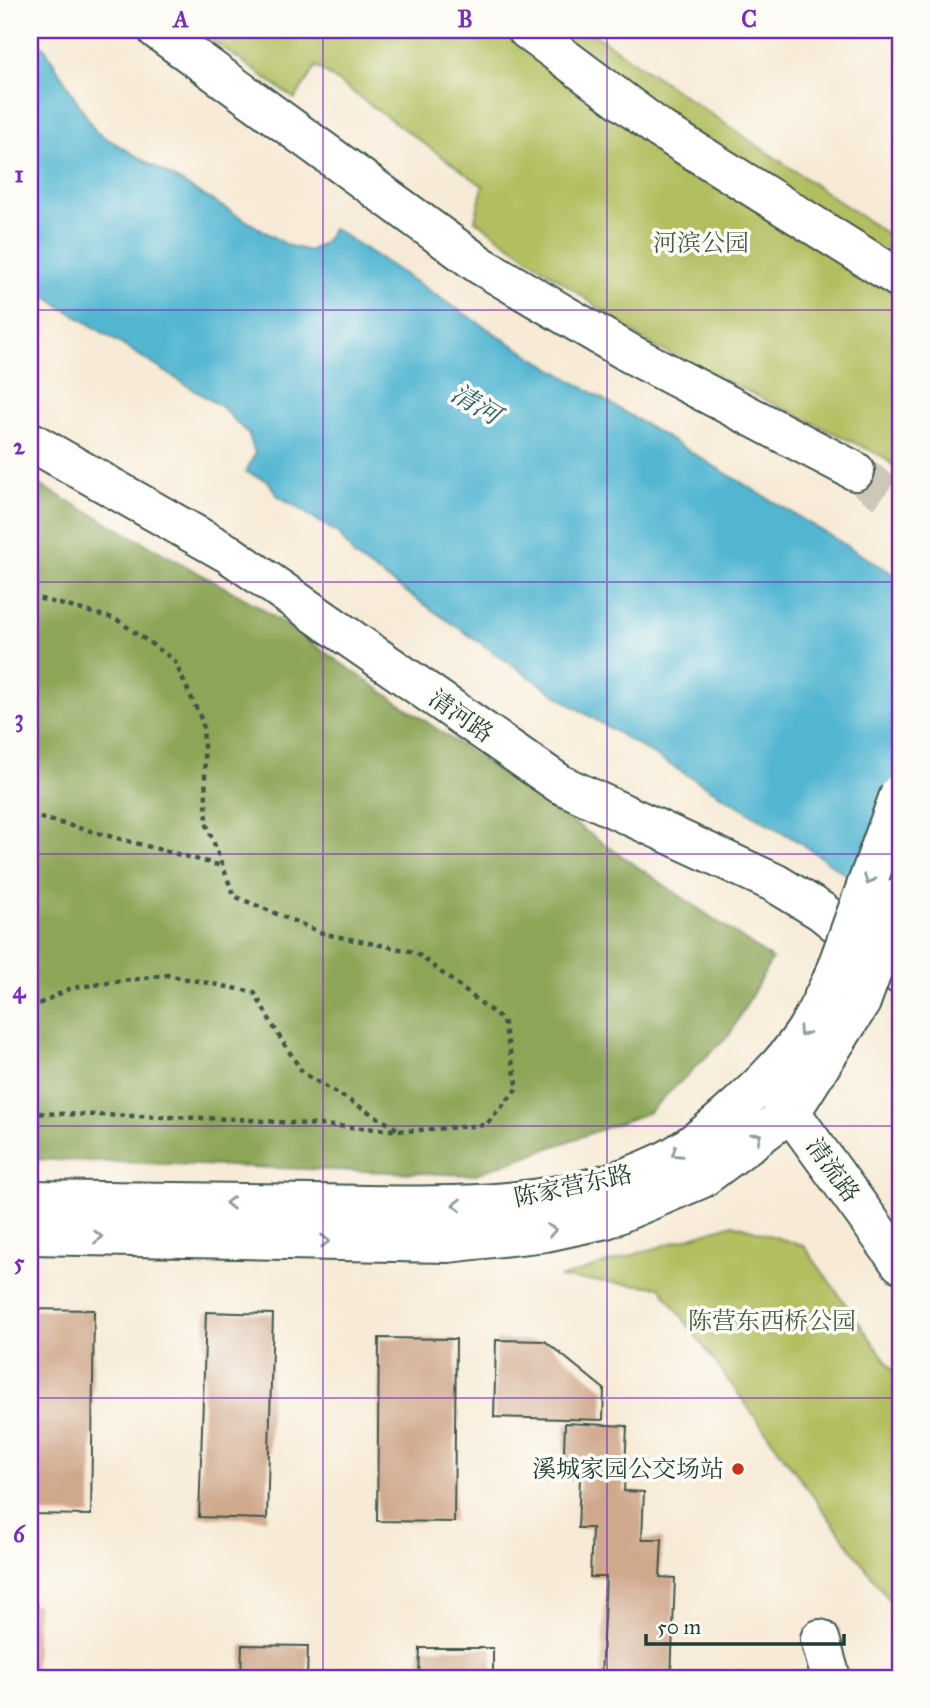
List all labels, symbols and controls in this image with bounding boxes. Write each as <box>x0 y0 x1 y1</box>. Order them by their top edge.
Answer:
text: A <box>171 5 189 33</box>
text: B <box>457 5 473 33</box>
text: C <box>741 5 757 33</box>
text: 1 <box>14 160 24 188</box>
park label: 河滨公园 <box>653 228 749 258</box>
water label: 清河 <box>445 377 510 433</box>
text: 2 <box>13 432 25 460</box>
street label: 清河路 <box>423 683 499 749</box>
text: 3 <box>14 704 24 733</box>
one-way arrow <box>863 874 877 886</box>
text: 4 <box>13 976 27 1004</box>
one-way arrow <box>799 1024 811 1037</box>
street label: 清流路 <box>800 1132 866 1208</box>
one-way arrow <box>749 1133 761 1146</box>
one-way arrow <box>671 1145 684 1158</box>
street label: 陈家营东路 <box>511 1159 635 1213</box>
one-way arrow <box>224 1195 235 1210</box>
one-way arrow <box>452 1198 463 1213</box>
one-way arrow <box>546 1223 558 1238</box>
one-way arrow <box>93 1229 104 1244</box>
one-way arrow <box>320 1233 331 1248</box>
text: 5 <box>14 1248 25 1276</box>
park label: 陈营东西桥公园 <box>688 1306 856 1336</box>
place label: 溪城家园公交场站 <box>532 1454 724 1484</box>
marker: 溪城家园公交场站 <box>730 1461 746 1477</box>
text: 6 <box>13 1520 26 1548</box>
scale bar <box>646 1603 844 1647</box>
text: 50 m <box>657 1614 702 1640</box>

